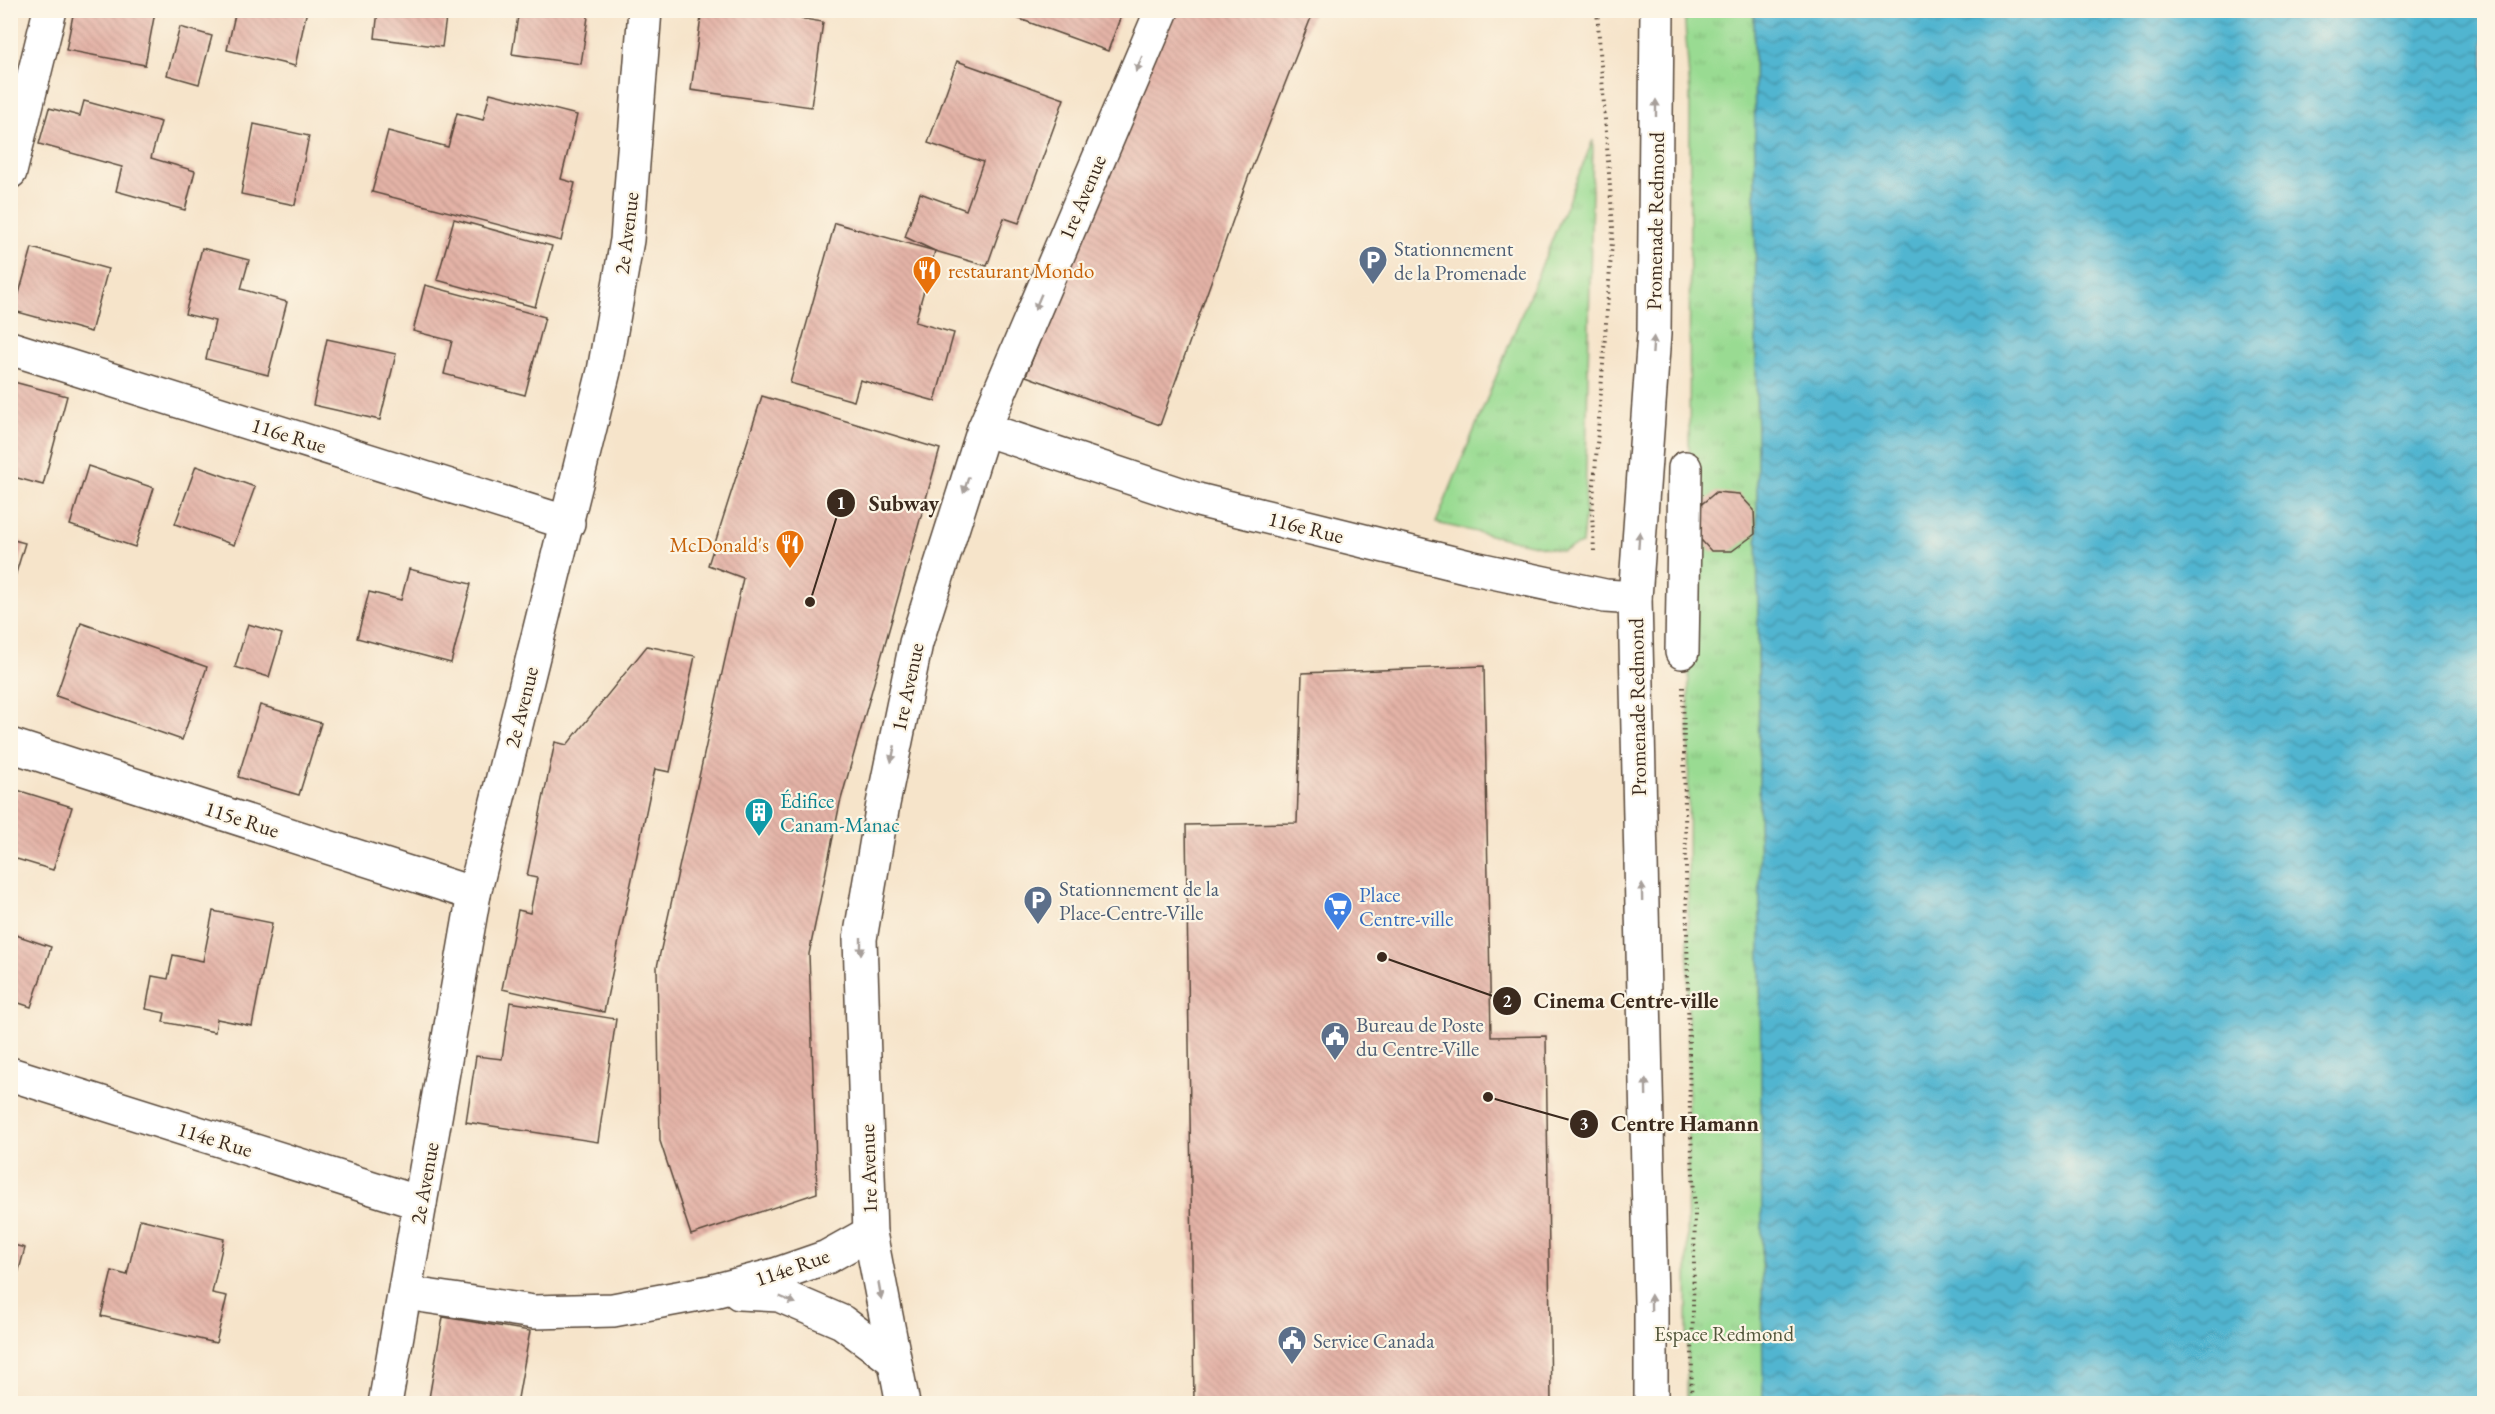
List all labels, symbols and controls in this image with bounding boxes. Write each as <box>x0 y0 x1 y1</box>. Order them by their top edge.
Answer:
one-way arrow <box>1134 56 1144 74</box>
one-way arrow <box>1651 98 1661 117</box>
street label: Promenade Redmond <box>1640 131 1670 310</box>
street label: 1re Avenue <box>1052 150 1112 244</box>
street label: 2e Avenue <box>608 190 644 276</box>
place label: Stationnement de la Promenade <box>1394 235 1526 286</box>
parking icon: Stationnement de la Promenade <box>1357 244 1389 286</box>
restaurant icon: restaurant Mondo <box>911 254 943 296</box>
place label: restaurant Mondo <box>948 257 1094 284</box>
one-way arrow <box>1033 293 1043 311</box>
one-way arrow <box>1648 335 1658 354</box>
street label: 116e Rue <box>248 411 330 459</box>
one-way arrow <box>961 476 970 494</box>
callout: Subway <box>826 483 951 523</box>
text: Subway <box>869 489 940 518</box>
text: 1 <box>836 491 846 514</box>
street label: 116e Rue <box>1265 505 1347 549</box>
restaurant icon: McDonald's <box>774 528 806 570</box>
one-way arrow <box>1634 530 1644 549</box>
place label: McDonald's <box>670 531 769 558</box>
street label: Promenade Redmond <box>1622 617 1652 796</box>
street label: 1re Avenue <box>884 640 930 734</box>
street label: 2e Avenue <box>498 664 544 750</box>
one-way arrow <box>888 744 897 763</box>
place label: Édifice Canam-Manac <box>780 787 900 838</box>
street label: 115e Rue <box>201 794 283 844</box>
building icon: Édifice Canam-Manac <box>743 796 775 838</box>
place label: Stationnement de la Place-Centre-Ville <box>1059 875 1220 926</box>
place label: Place Centre-ville <box>1359 881 1453 932</box>
one-way arrow <box>1637 883 1646 902</box>
parking icon: Stationnement de la Place-Centre-Ville <box>1022 884 1054 926</box>
supermarket icon: Place Centre-ville <box>1322 890 1354 932</box>
one-way arrow <box>856 936 866 955</box>
callout: Cinema Centre-ville <box>1492 981 1731 1021</box>
text: Cinema Centre-ville <box>1534 986 1718 1015</box>
text: 2 <box>1502 989 1512 1012</box>
place label: Bureau de Poste du Centre-Ville <box>1356 1011 1484 1062</box>
public building icon: Bureau de Poste du Centre-Ville <box>1319 1020 1351 1062</box>
one-way arrow <box>1642 1078 1651 1097</box>
callout: Centre Hamann <box>1569 1104 1771 1144</box>
text: Centre Hamann <box>1611 1109 1759 1138</box>
text: 3 <box>1579 1112 1589 1135</box>
street label: 114e Rue <box>174 1115 256 1163</box>
street label: 1re Avenue <box>853 1124 883 1214</box>
street label: 2e Avenue <box>404 1140 444 1226</box>
street label: 114e Rue <box>751 1242 833 1292</box>
one-way arrow <box>876 1282 885 1301</box>
one-way arrow <box>1646 1294 1656 1313</box>
one-way arrow <box>780 1295 797 1304</box>
park label: Espace Redmond <box>1654 1320 1794 1347</box>
public building icon: Service Canada <box>1276 1324 1308 1366</box>
place label: Service Canada <box>1313 1327 1435 1354</box>

